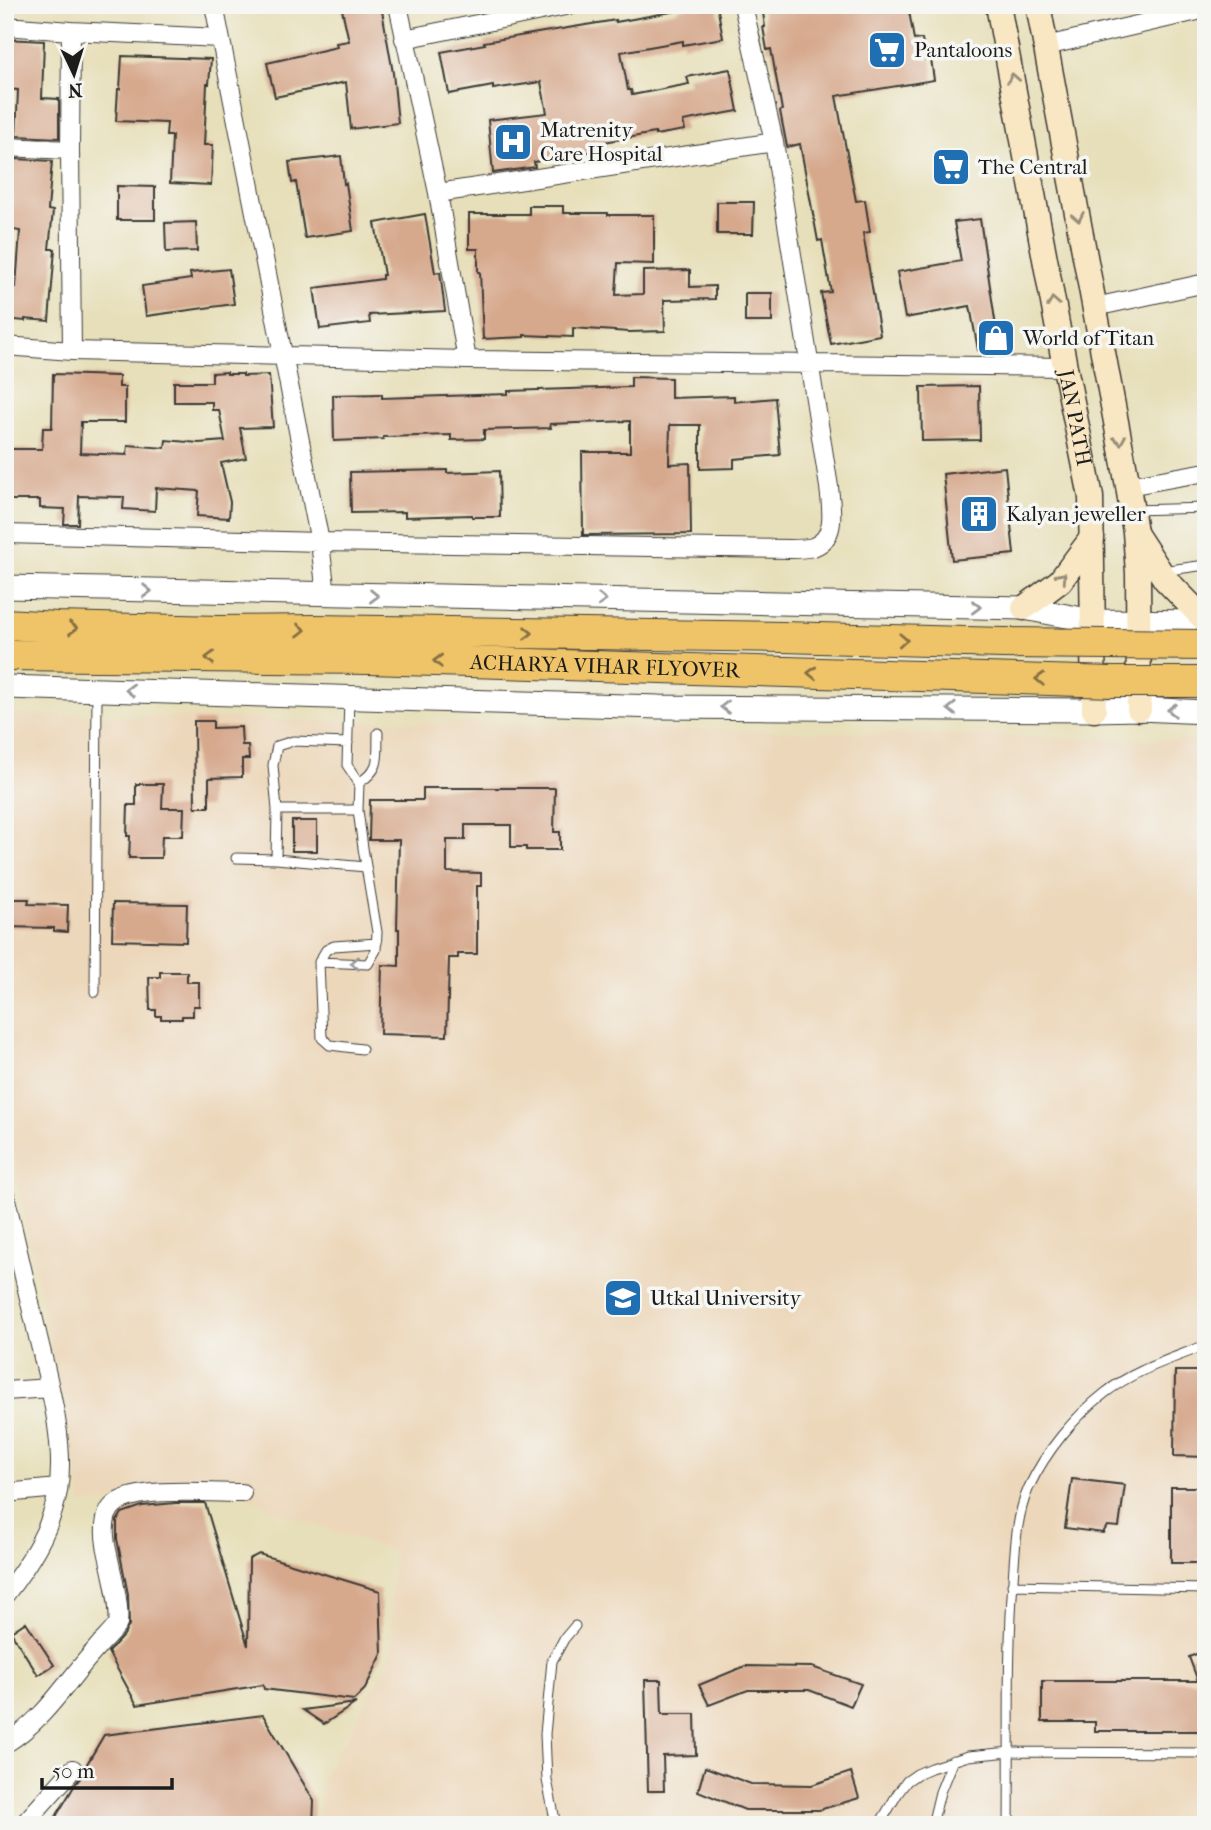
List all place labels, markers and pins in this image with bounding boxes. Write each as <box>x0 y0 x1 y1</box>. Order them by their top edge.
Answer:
supermarket icon: Pantaloons <box>866 29 908 71</box>
place label: Pantaloons <box>914 38 1012 62</box>
place label: Matrenity Care Hospital <box>540 118 663 166</box>
hospital icon: Matrenity Care Hospital <box>492 121 534 163</box>
supermarket icon: The Central <box>930 146 972 188</box>
place label: The Central <box>978 155 1088 179</box>
shop icon: World of Titan <box>975 317 1017 359</box>
place label: World of Titan <box>1022 326 1154 350</box>
building icon: Kalyan jeweller <box>958 493 1000 535</box>
place label: Kalyan jeweller <box>1006 502 1146 526</box>
school or university icon: Utkal University <box>602 1277 644 1319</box>
place label: Utkal University <box>650 1286 802 1310</box>

